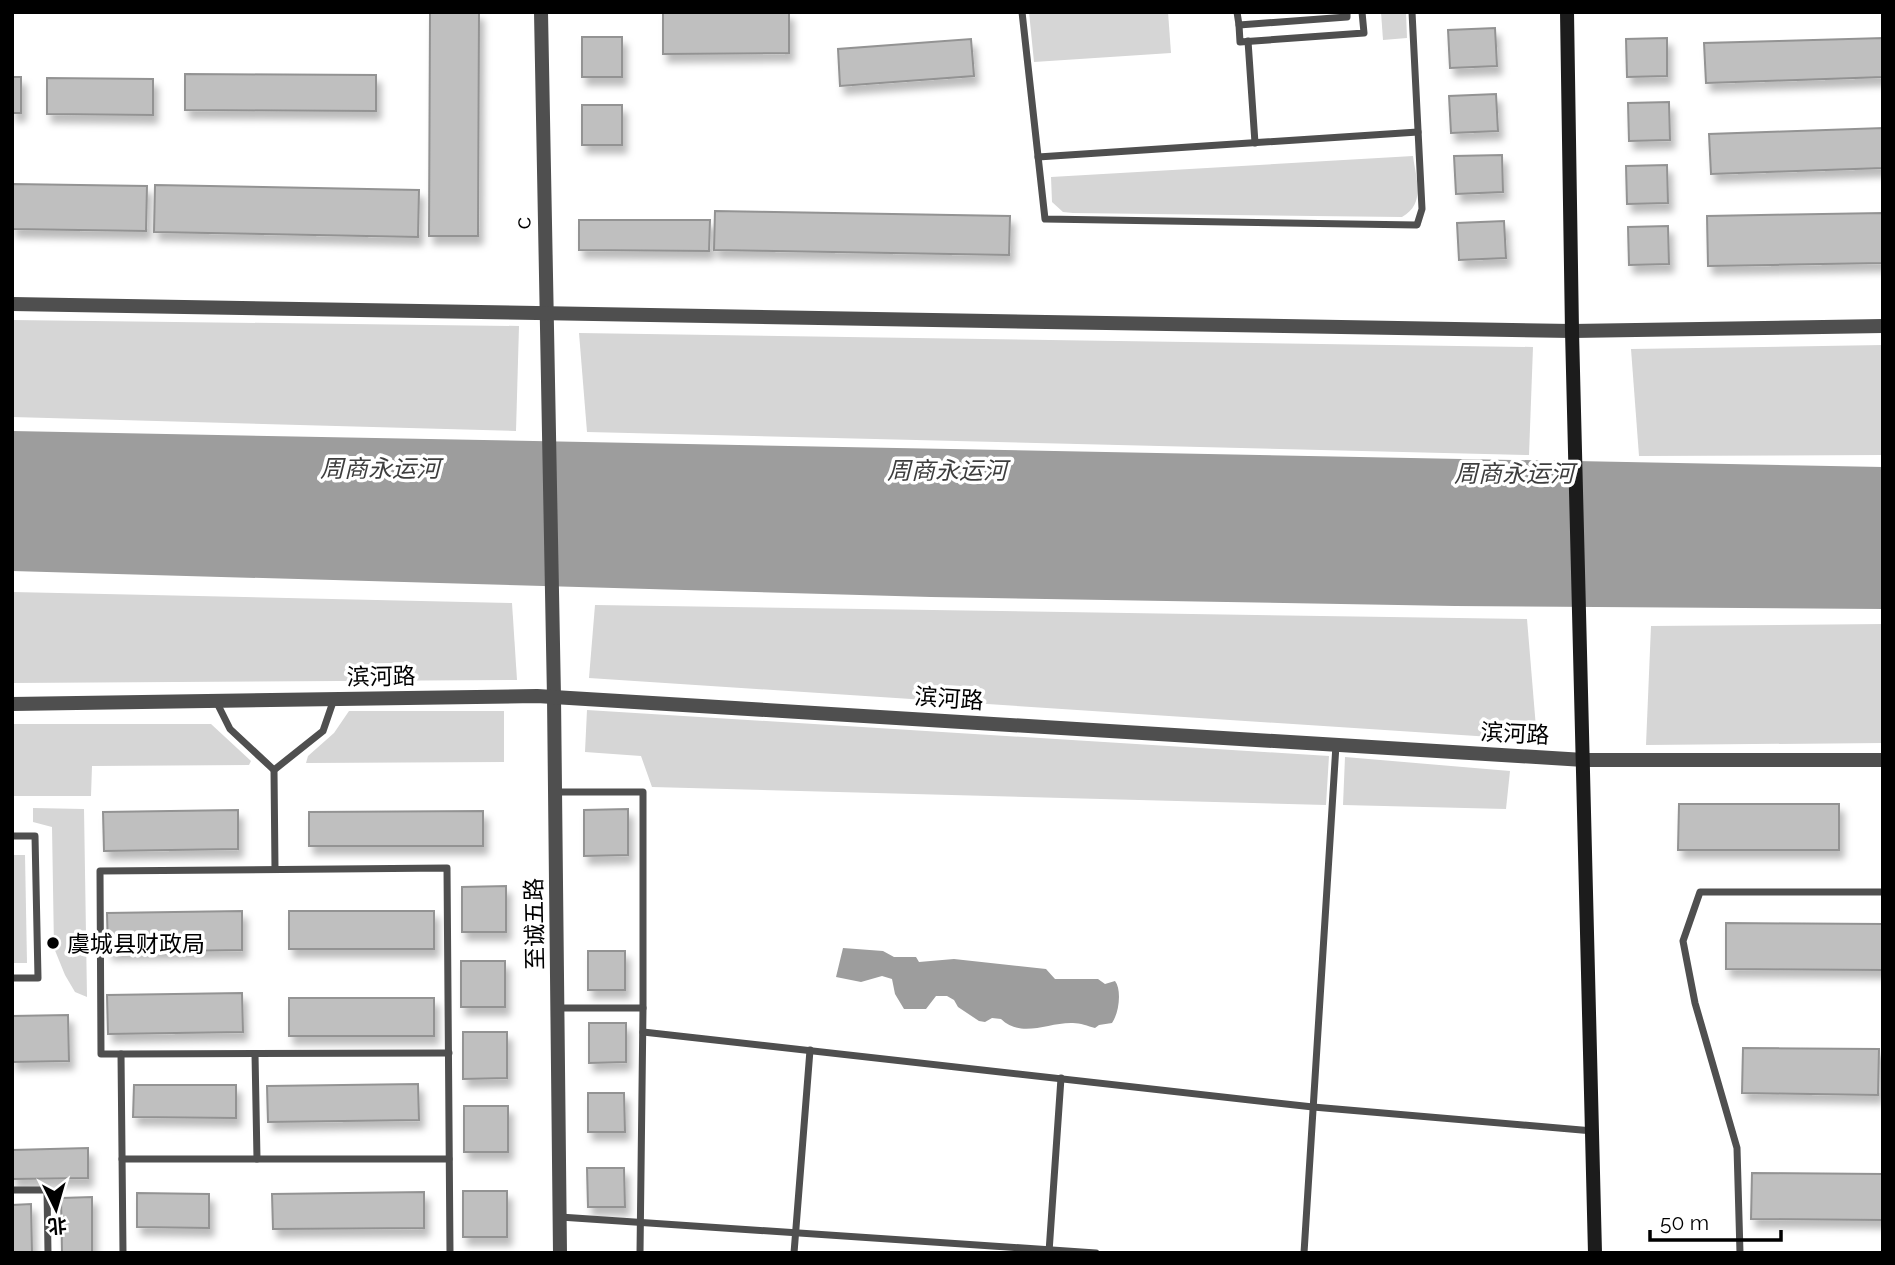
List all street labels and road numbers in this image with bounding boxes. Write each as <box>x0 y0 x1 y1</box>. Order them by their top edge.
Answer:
street label: c <box>508 216 536 230</box>
street label: 滨河路 <box>346 662 416 690</box>
street label: 滨河路 <box>914 682 984 714</box>
street label: 滨河路 <box>1480 718 1550 748</box>
street label: 至诚五路 <box>520 878 548 970</box>

